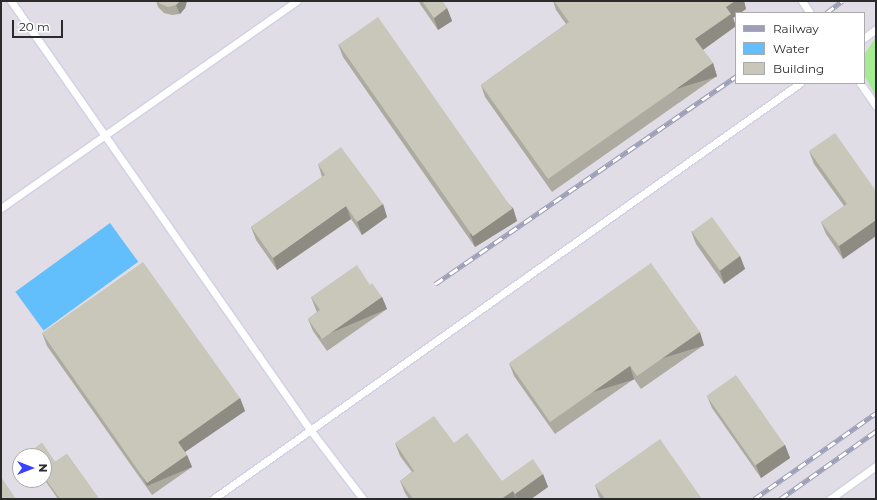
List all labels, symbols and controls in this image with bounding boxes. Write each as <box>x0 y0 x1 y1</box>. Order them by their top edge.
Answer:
scale bar <box>14 12 65 38</box>
legend <box>735 12 865 84</box>
text: 20 m <box>19 19 50 34</box>
text: Railway <box>773 21 819 36</box>
text: Water <box>773 41 809 56</box>
text: Building <box>773 61 824 76</box>
north arrow <box>12 448 52 488</box>
text: N <box>36 464 50 472</box>

